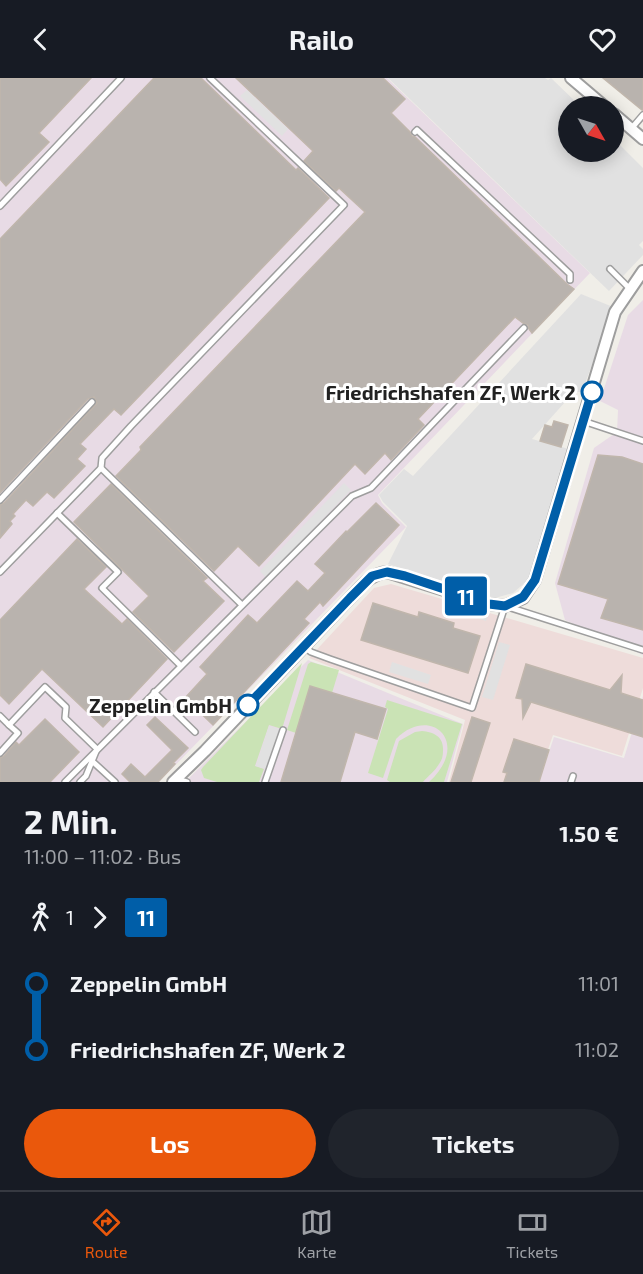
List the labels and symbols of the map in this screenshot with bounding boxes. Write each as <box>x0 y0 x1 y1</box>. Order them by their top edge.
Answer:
north arrow <box>558 96 624 162</box>
place label: Friedrichshafen ZF, Werk 2 <box>325 380 576 404</box>
marker: Friedrichshafen ZF, Werk 2 <box>581 381 603 403</box>
line badge: 11 <box>439 576 493 616</box>
place label: Zeppelin GmbH <box>89 693 232 717</box>
marker: Zeppelin GmbH <box>237 694 259 716</box>

